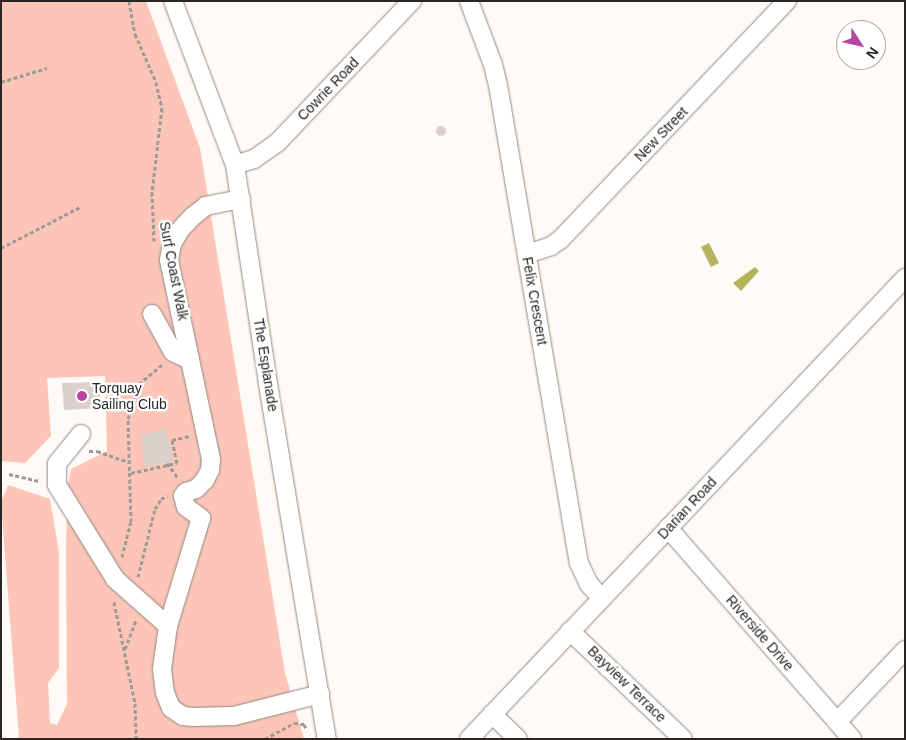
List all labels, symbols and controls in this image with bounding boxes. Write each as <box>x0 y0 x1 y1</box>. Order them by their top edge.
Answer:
north arrow <box>836 20 886 70</box>
text: N <box>863 44 882 62</box>
street label: Cowrie Road <box>294 54 362 124</box>
street label: New Street <box>631 103 691 165</box>
street label: Surf Coast Walk <box>156 220 192 322</box>
street label: Felix Crescent <box>519 255 551 347</box>
street label: The Esplanade <box>250 317 282 413</box>
place label: Torquay Sailing Club <box>92 380 167 412</box>
marker: Torquay Sailing Club <box>76 390 88 402</box>
street label: Darian Road <box>654 474 720 542</box>
street label: Riverside Drive <box>723 592 797 674</box>
street label: Bayview Terrace <box>584 642 670 726</box>

